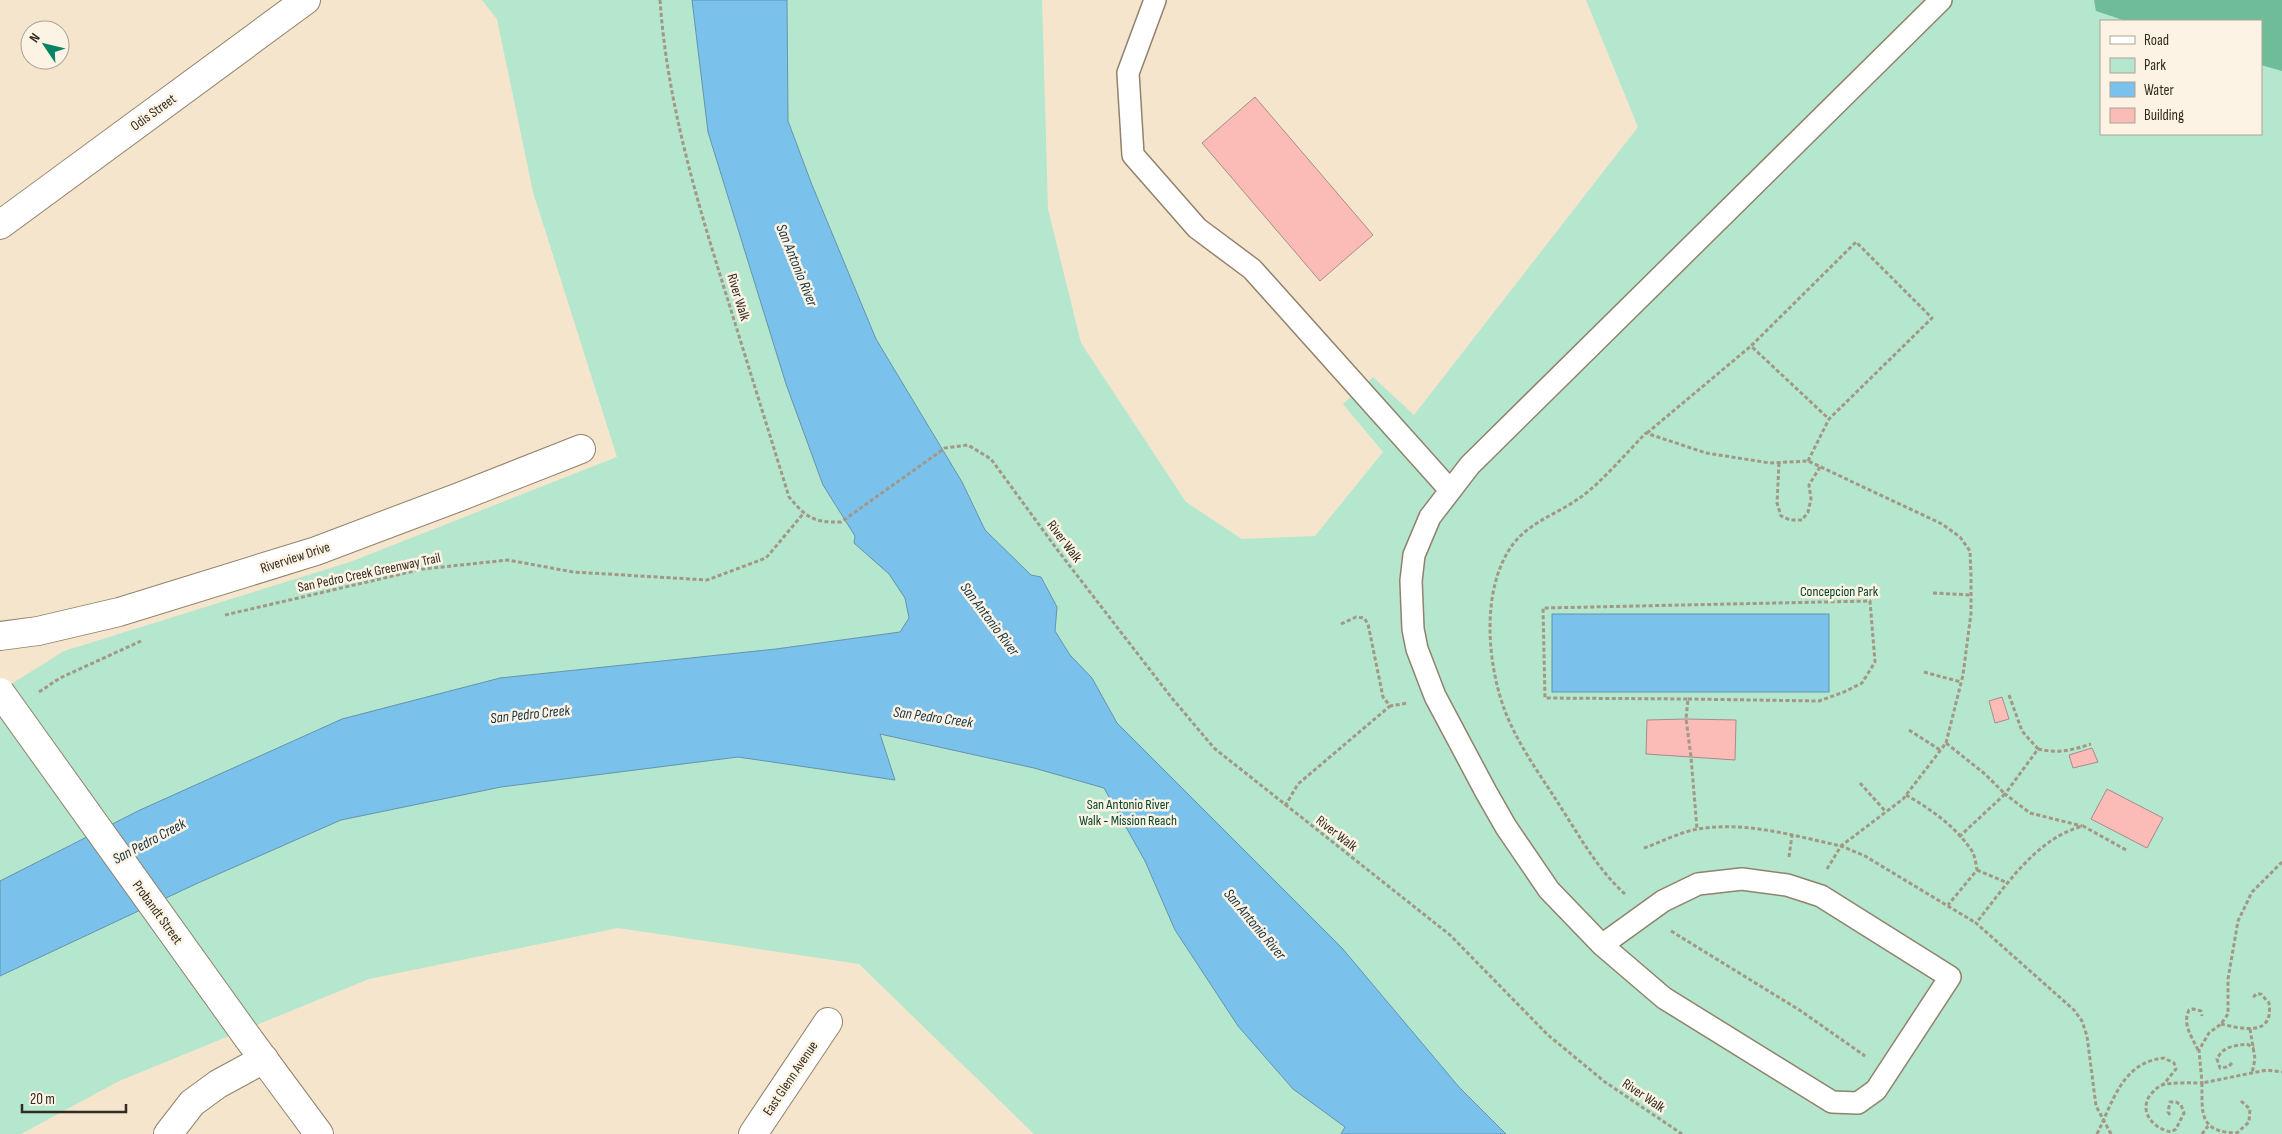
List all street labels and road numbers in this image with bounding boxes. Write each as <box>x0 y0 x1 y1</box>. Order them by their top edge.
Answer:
street label: Odis Street <box>127 90 179 135</box>
street label: River Walk <box>723 272 754 323</box>
street label: River Walk <box>1043 517 1086 566</box>
street label: Riverview Drive <box>258 538 332 577</box>
street label: San Pedro Creek Greenway Trail <box>296 549 442 596</box>
street label: River Walk <box>1312 812 1361 855</box>
street label: Probandt Street <box>129 877 186 947</box>
street label: East Glenn Avenue <box>759 1038 822 1119</box>
street label: River Walk <box>1619 1075 1669 1116</box>

